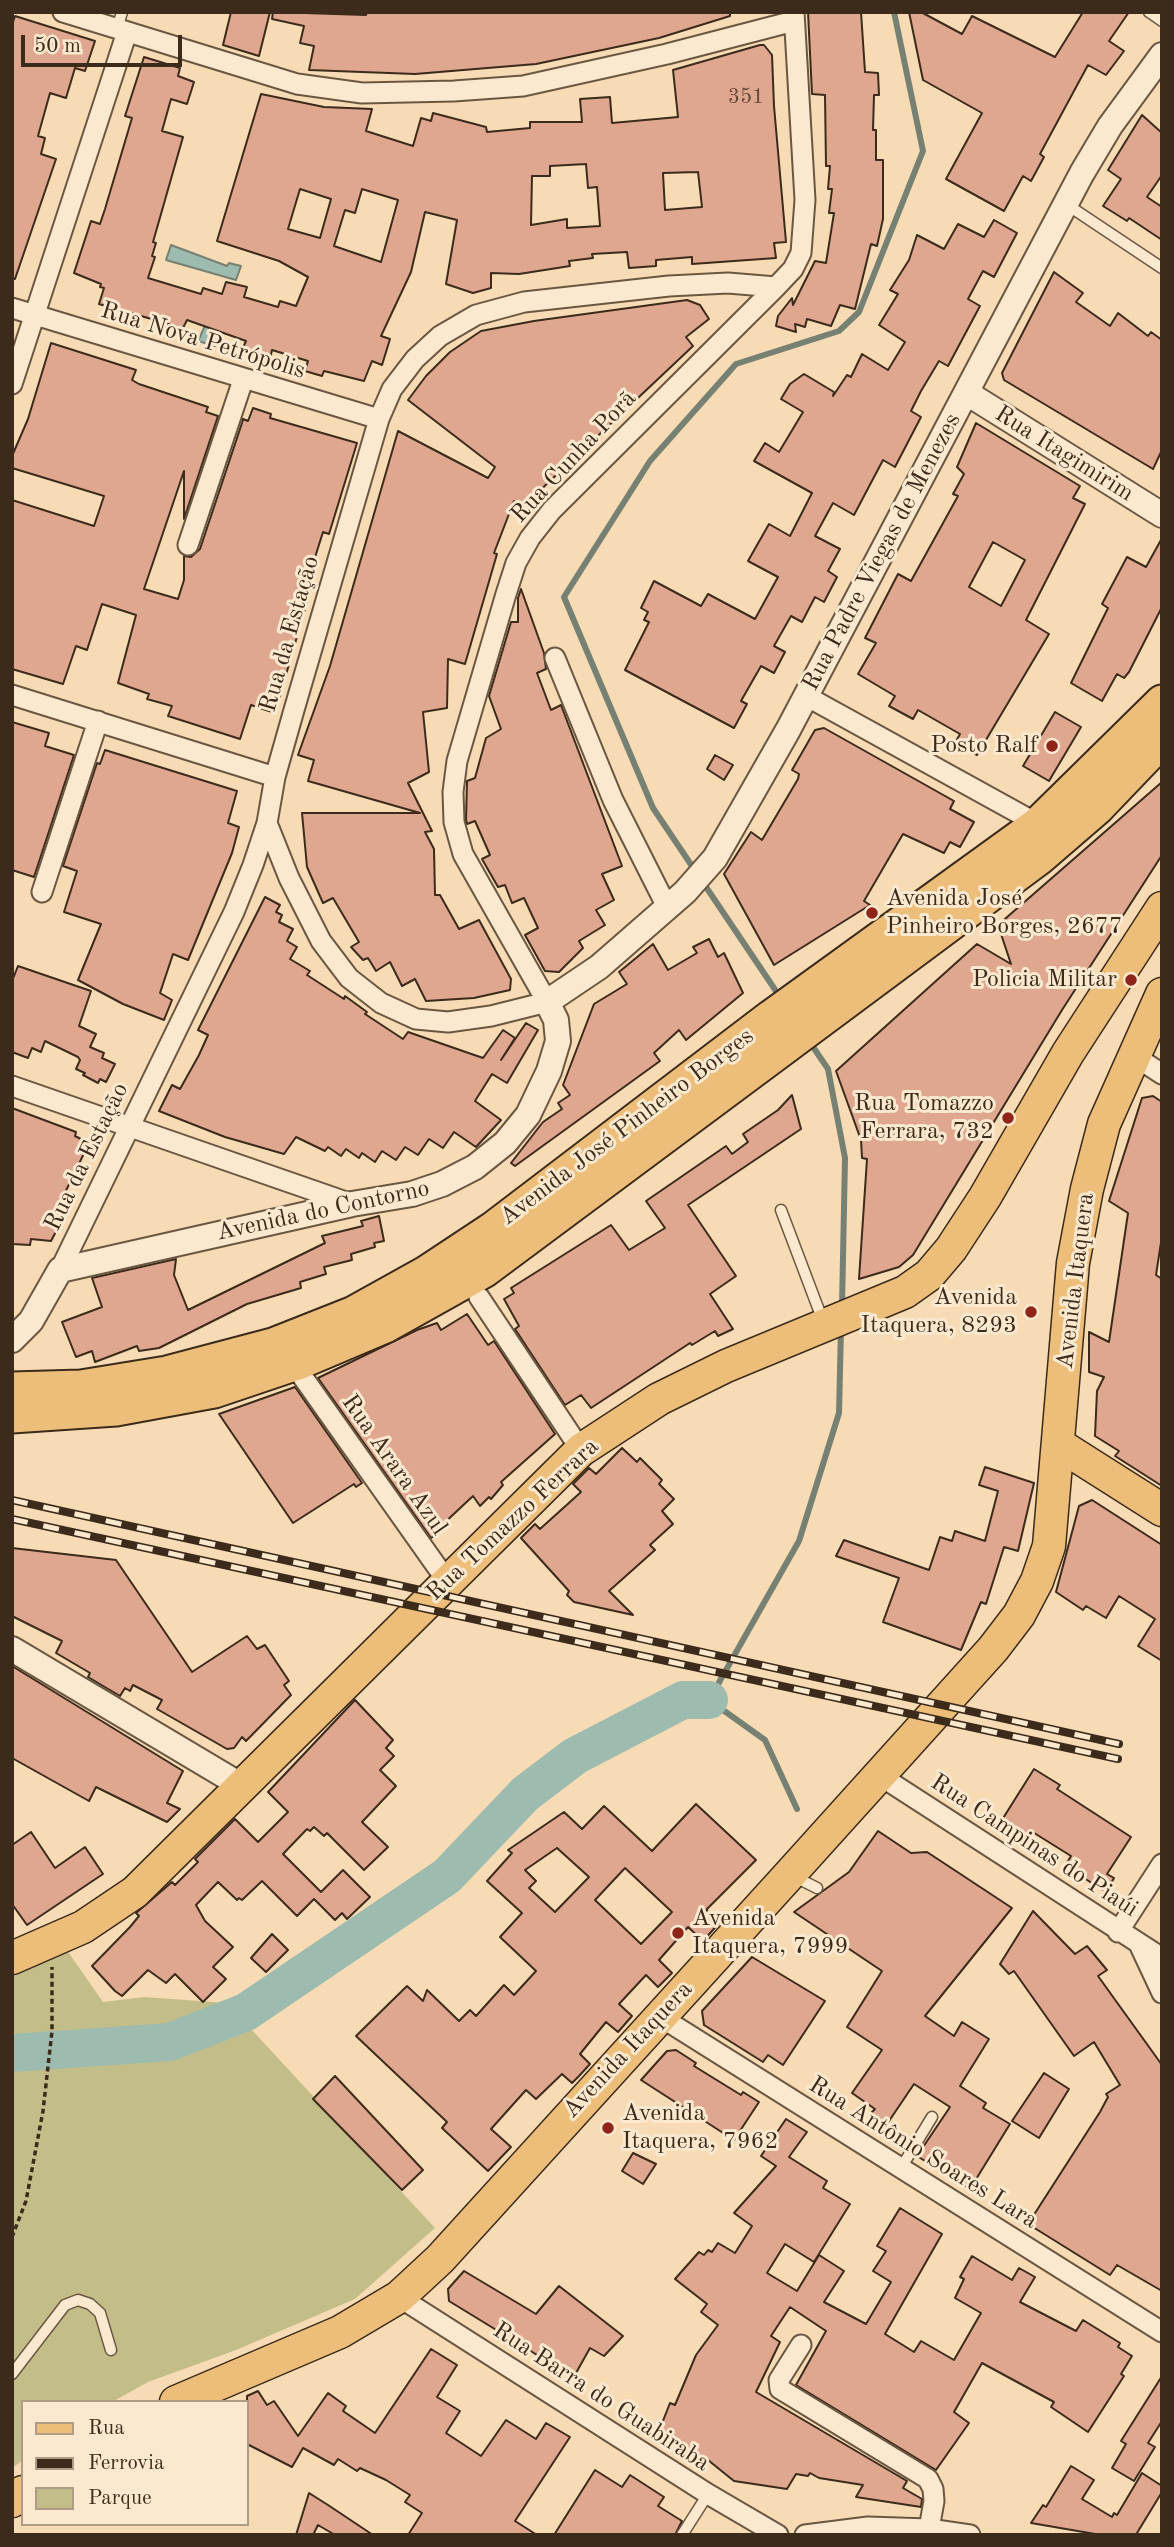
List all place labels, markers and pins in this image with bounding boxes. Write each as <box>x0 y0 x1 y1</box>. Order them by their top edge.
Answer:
place label: Posto Ralf <box>930 732 1038 760</box>
marker: Posto Ralf <box>1044 738 1060 754</box>
place label: Avenida José Pinheiro Borges, 2677 <box>886 885 1123 941</box>
marker: Avenida José Pinheiro Borges, 2677 <box>864 905 880 921</box>
place label: Policia Militar <box>972 966 1117 994</box>
marker: Policia Militar <box>1123 972 1139 988</box>
place label: Rua Tomazzo Ferrara, 732 <box>854 1090 994 1146</box>
marker: Rua Tomazzo Ferrara, 732 <box>1000 1110 1016 1126</box>
place label: Avenida Itaquera, 8293 <box>861 1284 1017 1340</box>
marker: Avenida Itaquera, 8293 <box>1023 1304 1039 1320</box>
place label: Avenida Itaquera, 7999 <box>692 1905 848 1961</box>
marker: Avenida Itaquera, 7999 <box>670 1925 686 1941</box>
place label: Avenida Itaquera, 7962 <box>622 2100 778 2156</box>
marker: Avenida Itaquera, 7962 <box>600 2120 616 2136</box>

